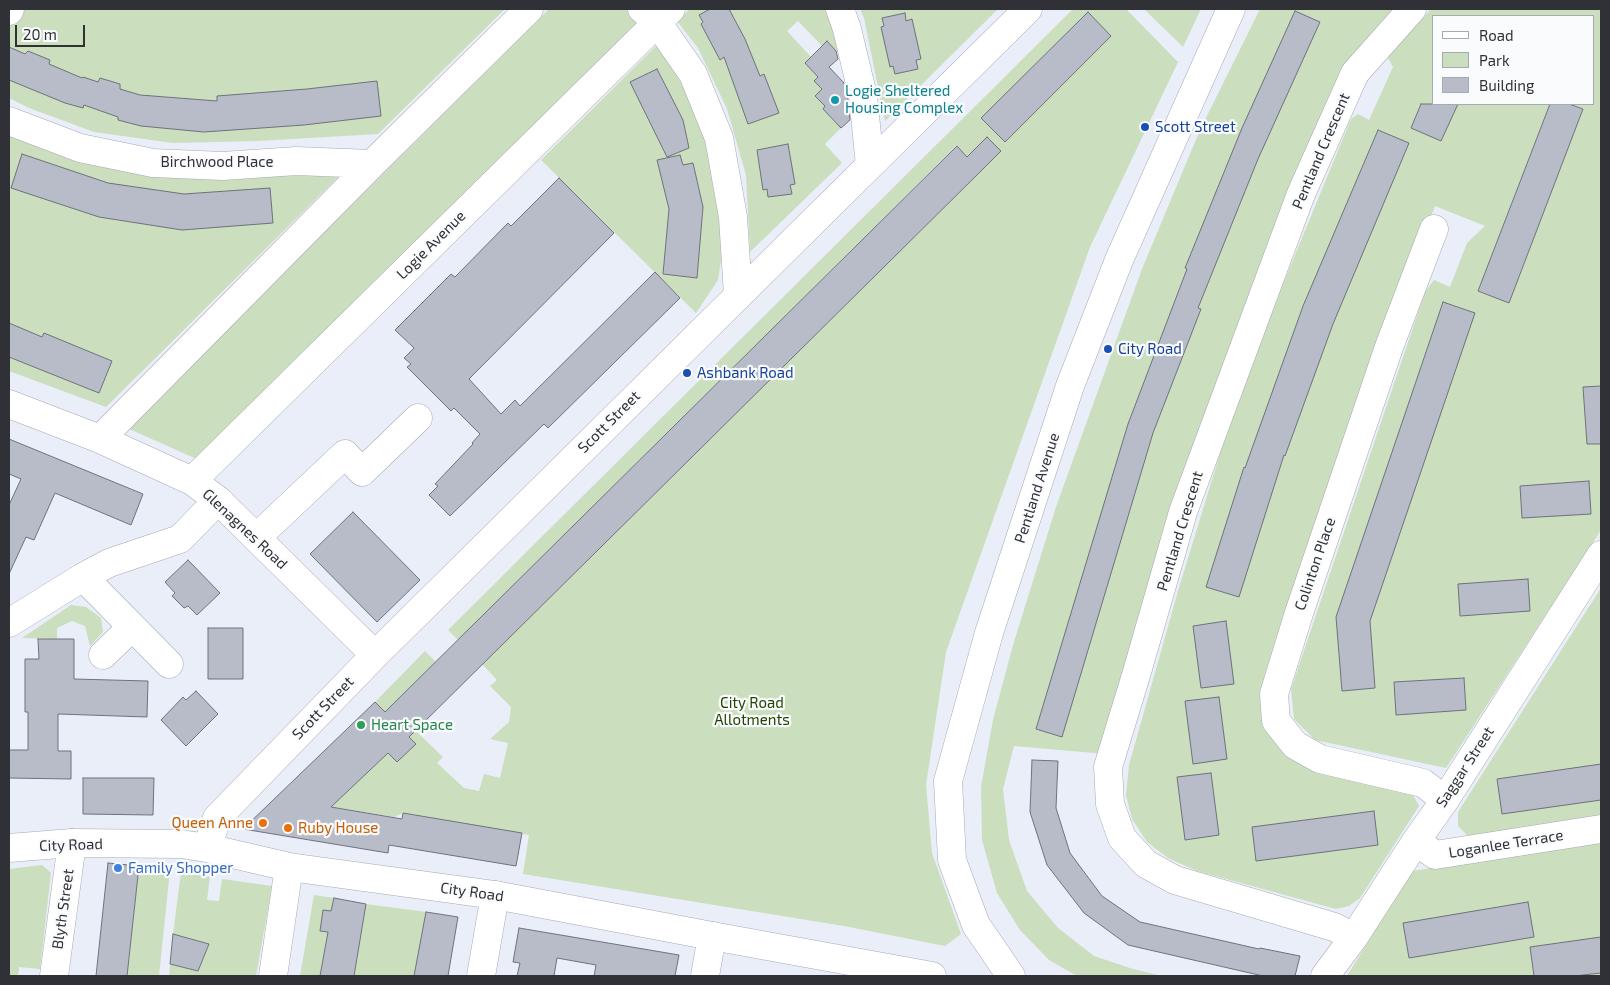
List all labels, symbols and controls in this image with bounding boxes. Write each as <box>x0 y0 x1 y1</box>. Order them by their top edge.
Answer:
scale bar <box>18 15 88 47</box>
legend <box>1432 15 1595 105</box>
text: 20 m <box>23 25 57 43</box>
text: Road <box>1479 26 1514 44</box>
text: Park <box>1479 51 1510 69</box>
text: Building <box>1479 76 1534 94</box>
place label: Logie Sheltered Housing Complex <box>845 82 963 117</box>
street label: Pentland Crescent <box>1288 90 1354 212</box>
marker: Logie Sheltered Housing Complex <box>829 94 841 106</box>
place label: Scott Street <box>1155 118 1236 136</box>
marker: Scott Street <box>1139 121 1151 133</box>
street label: Birchwood Place <box>161 153 273 171</box>
street label: Logie Avenue <box>393 207 469 283</box>
place label: City Road <box>1118 340 1182 358</box>
marker: City Road <box>1102 343 1114 355</box>
place label: Ashbank Road <box>697 364 794 382</box>
marker: Ashbank Road <box>681 367 693 379</box>
street label: Scott Street <box>574 387 644 457</box>
street label: Pentland Avenue <box>1011 431 1063 545</box>
street label: Pentland Crescent <box>1153 469 1207 593</box>
street label: Glenagnes Road <box>199 485 291 573</box>
street label: Colinton Place <box>1291 515 1339 613</box>
street label: Scott Street <box>289 673 357 743</box>
park label: City Road Allotments <box>714 694 790 729</box>
place label: Heart Space <box>371 716 453 734</box>
marker: Heart Space <box>355 719 367 731</box>
street label: Saggar Street <box>1432 723 1498 811</box>
place label: Queen Anne <box>171 814 253 832</box>
marker: Queen Anne <box>257 817 269 829</box>
place label: Ruby House <box>298 819 378 837</box>
marker: Ruby House <box>282 822 294 834</box>
street label: Loganlee Terrace <box>1447 826 1565 862</box>
street label: City Road <box>39 835 103 855</box>
place label: Family Shopper <box>128 859 233 877</box>
marker: Family Shopper <box>112 862 124 874</box>
street label: Blyth Street <box>48 868 78 950</box>
street label: City Road <box>439 879 505 905</box>

